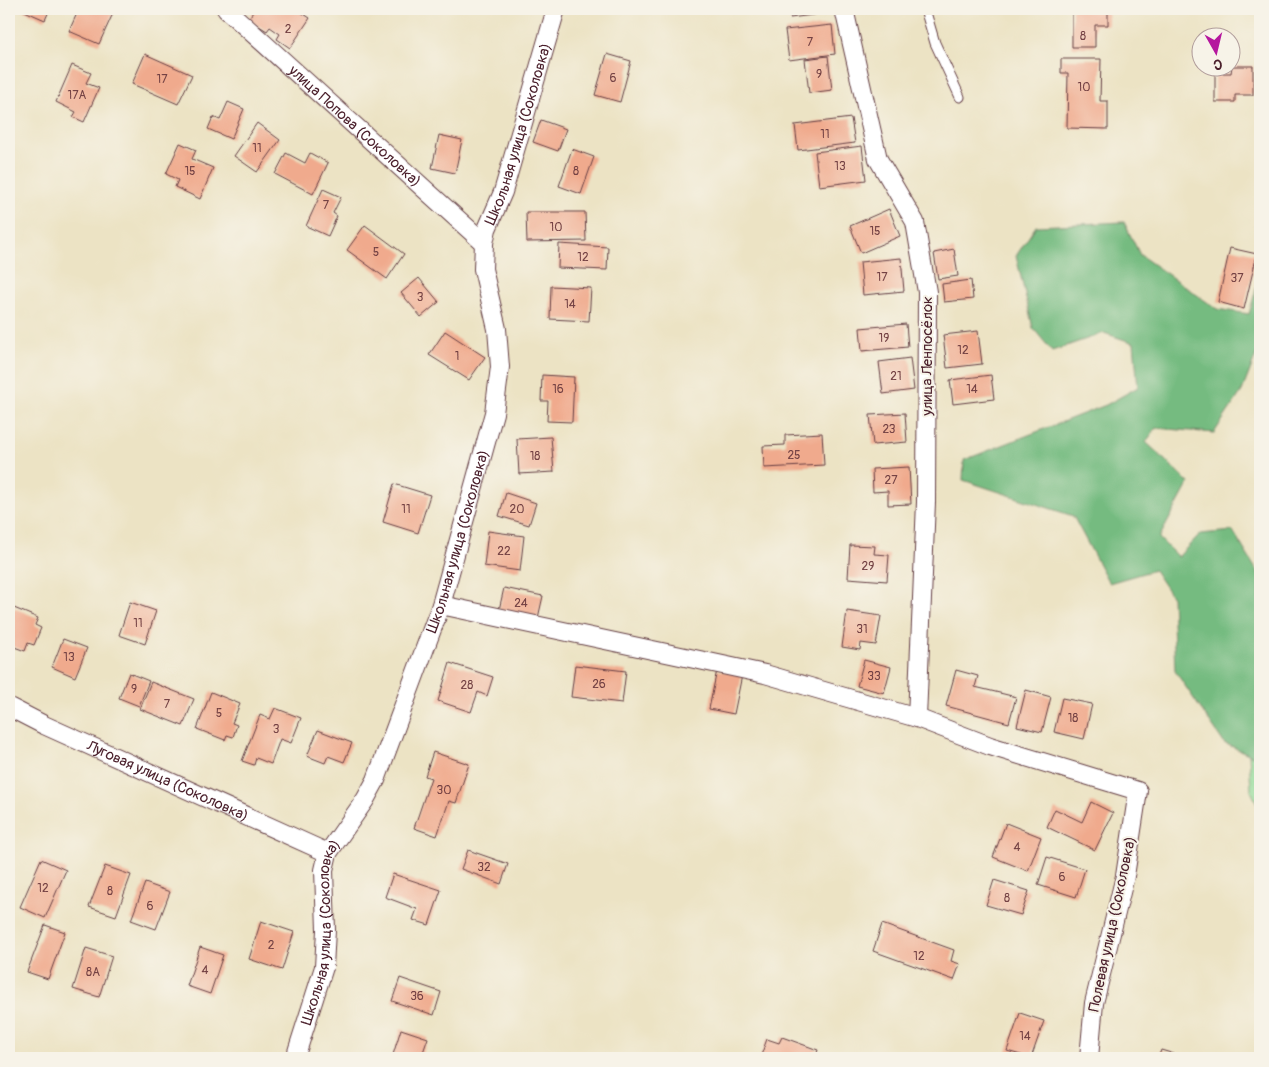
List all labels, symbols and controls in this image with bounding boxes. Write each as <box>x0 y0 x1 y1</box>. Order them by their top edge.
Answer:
house number: 2 <box>285 22 292 37</box>
north arrow <box>1192 28 1242 78</box>
house number: 8 <box>1080 29 1086 44</box>
house number: 7 <box>807 35 814 50</box>
street label: Школьная улица (Соколовка) <box>481 41 556 228</box>
text: С <box>1212 55 1223 73</box>
street label: улица Попова (Соколовка) <box>284 61 425 191</box>
house number: 9 <box>816 67 822 82</box>
house number: 6 <box>610 71 617 86</box>
house number: 17 <box>156 72 168 87</box>
house number: 10 <box>1078 80 1090 95</box>
house number: 17А <box>68 88 87 103</box>
house number: 11 <box>820 127 830 142</box>
house number: 11 <box>252 141 262 156</box>
house number: 13 <box>834 159 846 174</box>
house number: 15 <box>184 164 196 179</box>
house number: 8 <box>573 164 579 179</box>
house number: 7 <box>323 198 330 213</box>
house number: 10 <box>550 220 562 235</box>
house number: 15 <box>869 224 881 239</box>
house number: 5 <box>373 245 379 260</box>
house number: 12 <box>577 250 589 265</box>
house number: 17 <box>876 270 888 285</box>
house number: 37 <box>1230 271 1244 286</box>
house number: 3 <box>417 290 424 305</box>
street label: улица Ленпосёлок <box>918 296 937 417</box>
house number: 14 <box>564 297 576 312</box>
house number: 19 <box>879 331 889 346</box>
house number: 12 <box>957 343 969 358</box>
house number: 1 <box>455 349 459 364</box>
house number: 21 <box>890 369 902 384</box>
house number: 16 <box>552 382 564 397</box>
house number: 14 <box>966 382 978 397</box>
house number: 23 <box>882 422 896 437</box>
street label: Школьная улица (Соколовка) <box>422 448 493 636</box>
house number: 25 <box>787 448 801 463</box>
house number: 18 <box>530 449 540 464</box>
house number: 27 <box>884 473 898 488</box>
house number: 11 <box>401 502 411 517</box>
house number: 20 <box>510 502 524 517</box>
house number: 22 <box>497 544 511 559</box>
house number: 29 <box>862 559 874 574</box>
house number: 24 <box>514 596 528 611</box>
house number: 11 <box>133 616 143 631</box>
house number: 31 <box>856 622 868 637</box>
house number: 13 <box>63 650 75 665</box>
house number: 33 <box>867 669 881 684</box>
house number: 26 <box>592 677 606 692</box>
house number: 28 <box>461 678 473 693</box>
house number: 9 <box>131 682 137 697</box>
house number: 7 <box>164 697 171 712</box>
house number: 5 <box>216 706 222 721</box>
house number: 18 <box>1068 711 1078 726</box>
house number: 3 <box>273 722 280 737</box>
street label: Луговая улица (Соколовка) <box>83 736 251 826</box>
house number: 30 <box>437 783 451 798</box>
street label: Полевая улица (Соколовка) <box>1085 835 1140 1014</box>
street label: Школьная улица (Соколовка) <box>297 836 345 1028</box>
house number: 4 <box>1014 840 1021 855</box>
house number: 32 <box>477 860 491 875</box>
house number: 6 <box>1059 870 1066 885</box>
house number: 12 <box>37 881 49 896</box>
house number: 8 <box>107 884 113 899</box>
house number: 8 <box>1004 891 1010 906</box>
house number: 6 <box>147 899 154 914</box>
house number: 2 <box>268 938 275 953</box>
house number: 12 <box>913 949 925 964</box>
house number: 4 <box>202 963 209 978</box>
house number: 8А <box>86 965 100 980</box>
house number: 36 <box>410 989 424 1004</box>
house number: 14 <box>1019 1029 1031 1044</box>

